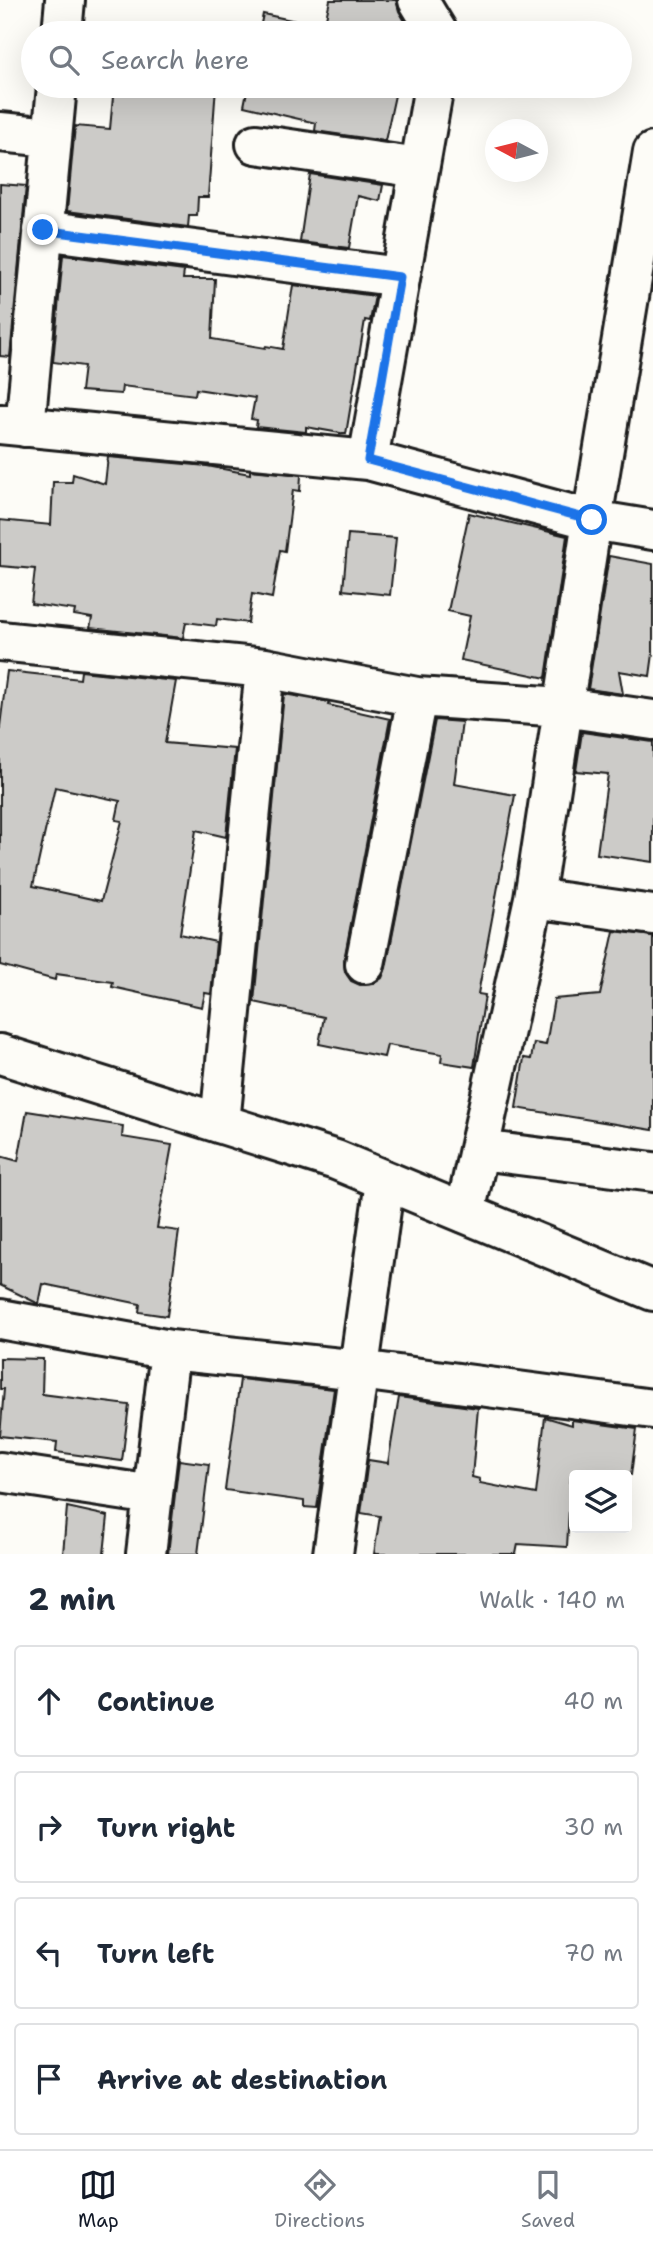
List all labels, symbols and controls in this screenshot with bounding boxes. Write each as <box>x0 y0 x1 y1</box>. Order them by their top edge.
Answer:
search box <box>21 21 632 98</box>
icon: search <box>45 41 83 79</box>
text: Search here <box>101 42 250 77</box>
north arrow <box>485 119 548 182</box>
route end <box>27 214 58 245</box>
route start <box>576 504 607 535</box>
map controls <box>569 1470 632 1533</box>
button: layers <box>569 1470 632 1533</box>
text: 2 min <box>28 1579 115 1620</box>
text: Walk · 140 m <box>479 1585 625 1615</box>
icon: ahead <box>30 1682 68 1720</box>
text: Continue <box>97 1684 215 1719</box>
text: 40 m <box>563 1686 623 1716</box>
icon: right <box>30 1808 68 1846</box>
text: Turn right <box>97 1810 235 1845</box>
text: 30 m <box>564 1812 623 1842</box>
icon: left <box>30 1934 68 1972</box>
text: Turn left <box>97 1936 214 1971</box>
text: 70 m <box>564 1938 623 1968</box>
icon: arrive <box>30 2060 68 2098</box>
text: Arrive at destination <box>97 2062 387 2097</box>
tab: Map <box>78 2166 119 2233</box>
tab: Directions <box>275 2166 365 2233</box>
tab: Saved <box>521 2166 575 2233</box>

